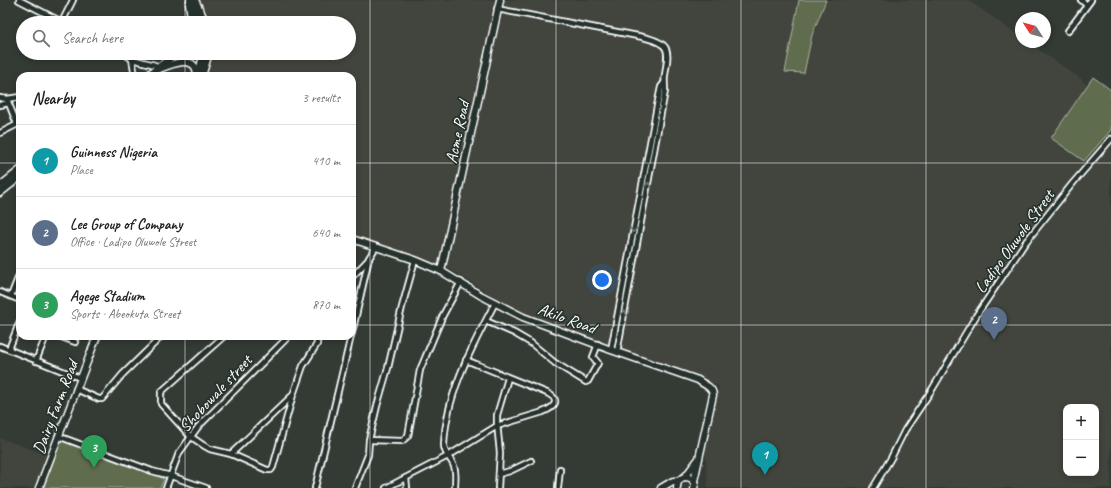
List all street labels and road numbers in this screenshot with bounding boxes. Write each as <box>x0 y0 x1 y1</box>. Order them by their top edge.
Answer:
street label: Acme Road <box>441 97 475 165</box>
street label: Ladipo Oluwole Street <box>970 184 1060 297</box>
street label: Akilo Road <box>535 298 601 339</box>
street label: Shobowale street <box>174 348 258 436</box>
street label: Dairy Farm Road <box>28 354 84 457</box>

